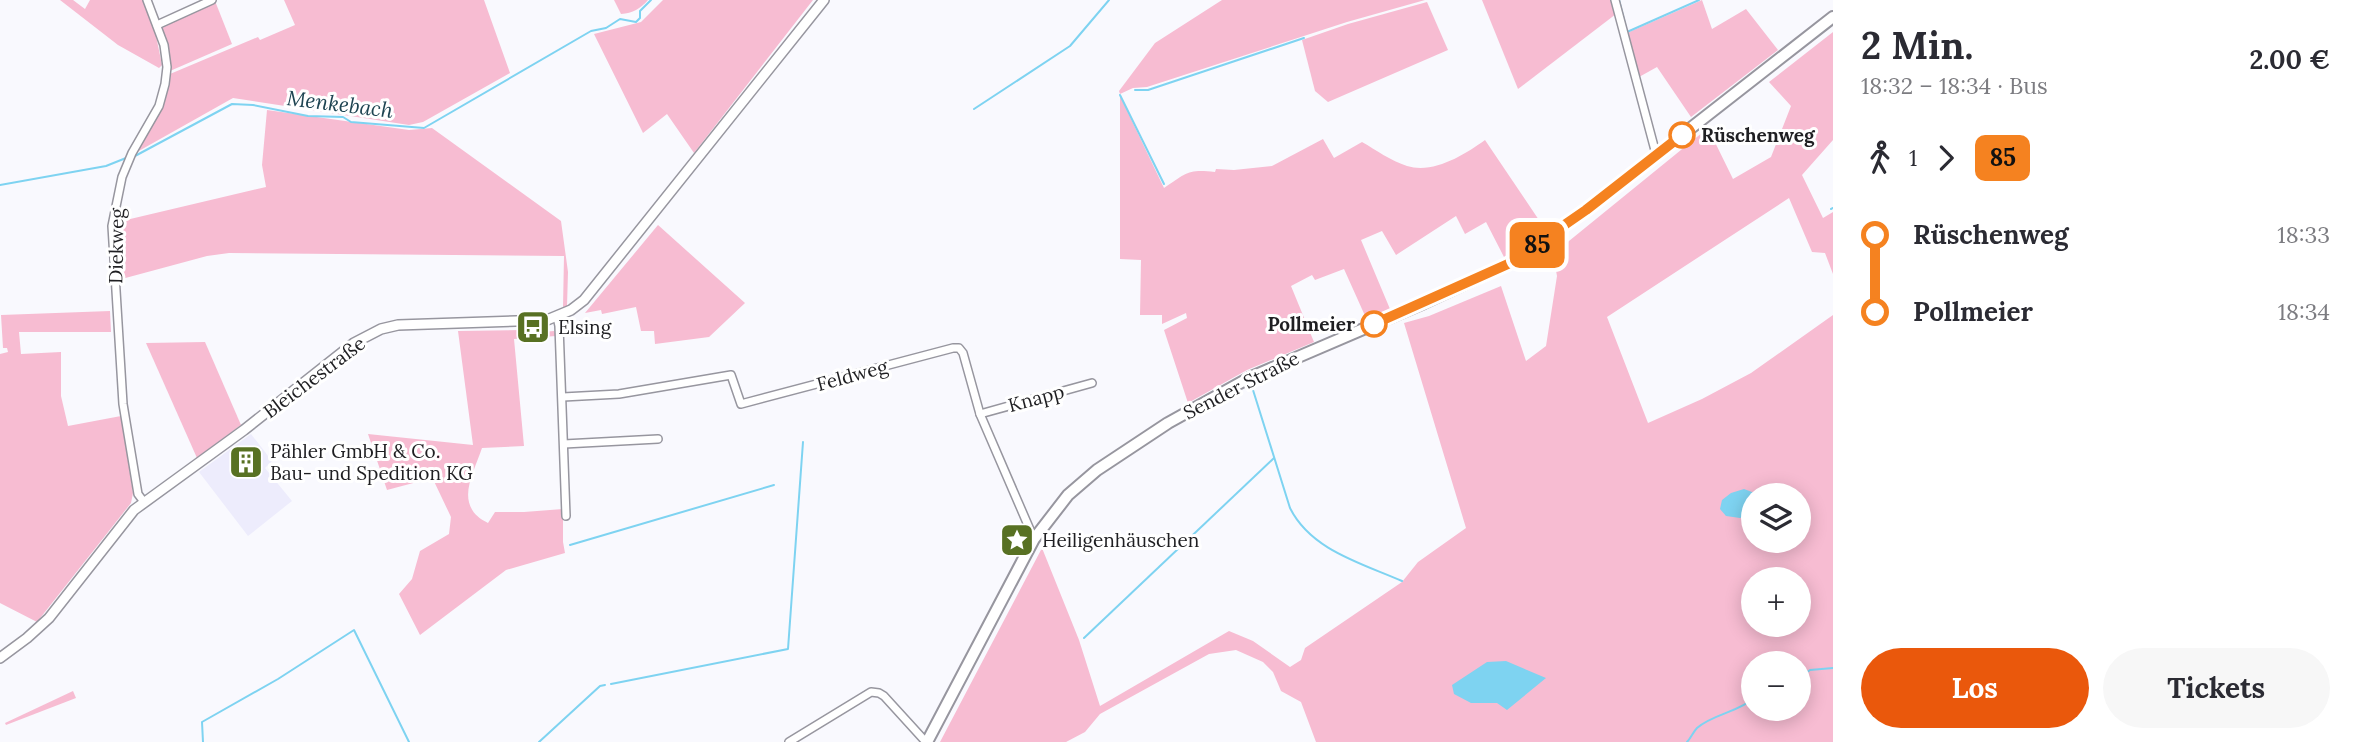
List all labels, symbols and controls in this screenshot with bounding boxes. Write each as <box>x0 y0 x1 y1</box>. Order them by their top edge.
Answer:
text: 2 Min. <box>1861 21 1973 69</box>
text: 2.00 € <box>2250 43 2330 76</box>
text: 18:32 – 18:34 · Bus <box>1861 71 2048 100</box>
water label: Menkebach <box>285 84 395 124</box>
marker: Rüschenweg <box>1669 122 1695 148</box>
place label: Rüschenweg <box>1701 123 1816 147</box>
icon: walk <box>1861 139 1899 177</box>
icon: forward <box>1927 139 1965 177</box>
text: 85 <box>1989 142 2016 173</box>
text: 1 <box>1909 143 1917 172</box>
street label: Diekweg <box>103 207 129 284</box>
text: Rüschenweg <box>1913 218 2068 251</box>
text: 18:33 <box>2277 220 2330 249</box>
line badge: 85 <box>1506 222 1568 268</box>
text: 85 <box>1524 229 1550 260</box>
text: Pollmeier <box>1913 295 2033 328</box>
text: 18:34 <box>2278 297 2330 326</box>
bus stop icon: Elsing <box>514 308 552 346</box>
marker: Pollmeier <box>1361 311 1387 337</box>
place label: Pollmeier <box>1267 312 1355 336</box>
place label: Elsing <box>558 315 612 339</box>
street label: Bleichestraße <box>258 331 370 423</box>
street label: Sender Straße <box>1179 346 1303 424</box>
street label: Feldweg <box>814 354 891 396</box>
street label: Knapp <box>1005 379 1067 417</box>
place label: Pähler GmbH & Co. Bau- und Spedition KG <box>270 439 473 485</box>
building icon: Pähler GmbH & Co. Bau- und Spedition KG <box>227 443 265 481</box>
map controls <box>1741 483 1811 721</box>
button: layers <box>1741 483 1811 553</box>
place icon: Heiligenhäuschen <box>998 521 1036 559</box>
place label: Heiligenhäuschen <box>1042 528 1199 552</box>
button: + <box>1741 567 1811 637</box>
button: Los <box>1861 648 2089 728</box>
button: Tickets <box>2103 648 2330 728</box>
button: − <box>1741 651 1811 721</box>

